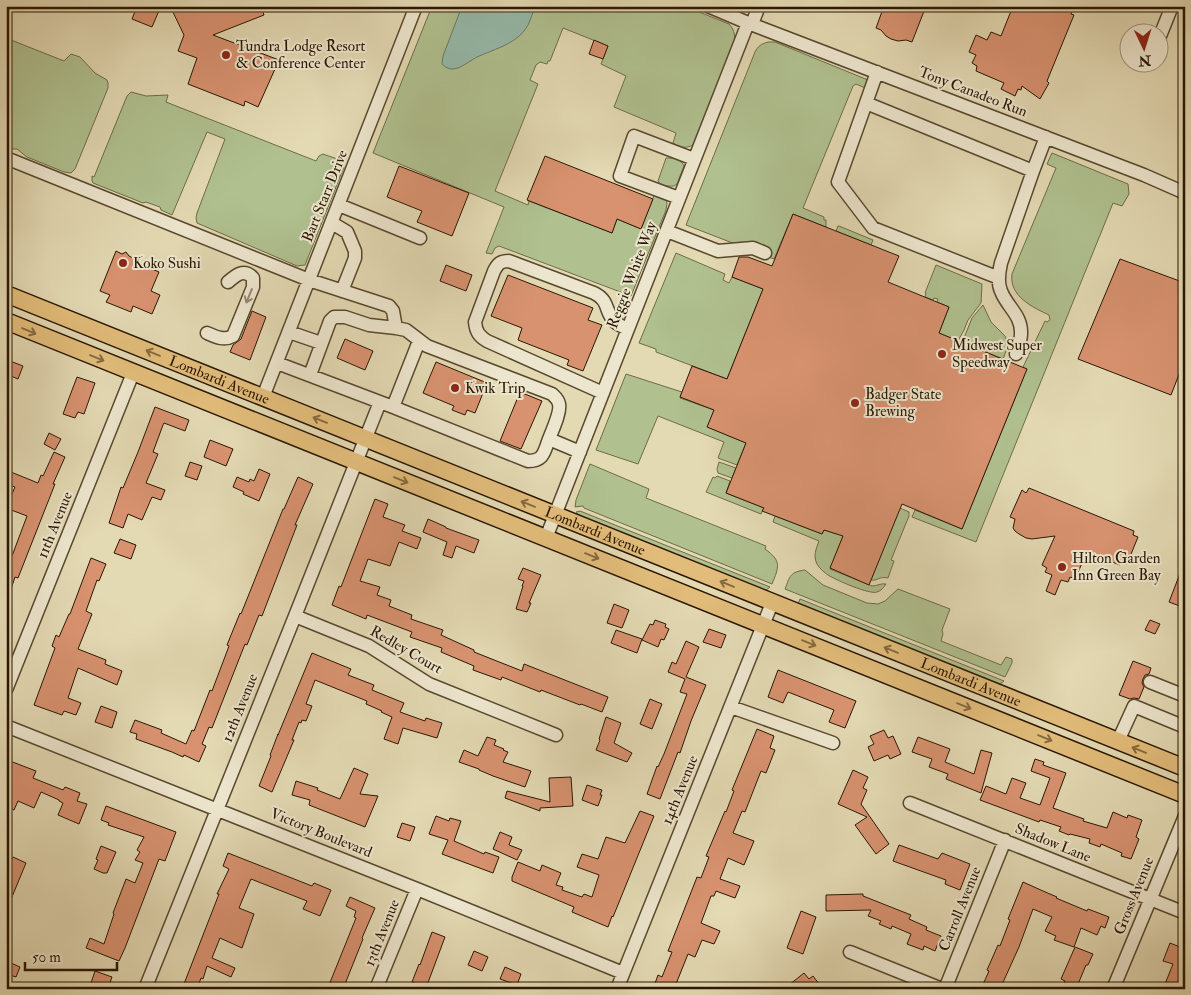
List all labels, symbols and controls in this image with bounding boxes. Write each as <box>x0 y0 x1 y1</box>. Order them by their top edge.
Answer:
north arrow <box>1118 22 1168 72</box>
place label: Tundra Lodge Resort & Conference Center <box>236 37 366 73</box>
marker: Tundra Lodge Resort & Conference Center <box>220 49 232 61</box>
text: N <box>1138 51 1153 69</box>
street label: Tony Canadeo Run <box>916 63 1030 122</box>
street label: Bart Starr Drive <box>298 147 352 245</box>
street label: Reggie White Way <box>603 218 661 331</box>
place label: Koko Sushi <box>133 254 201 273</box>
marker: Koko Sushi <box>117 257 129 269</box>
one-way arrow <box>244 288 253 303</box>
one-way arrow <box>21 327 36 336</box>
place label: Midwest Super Speedway <box>952 336 1042 373</box>
one-way arrow <box>146 348 161 357</box>
marker: Midwest Super Speedway <box>936 348 948 360</box>
street label: Lombardi Avenue <box>166 351 273 409</box>
one-way arrow <box>89 354 104 364</box>
place label: Kwik Trip <box>465 379 526 399</box>
marker: Kwik Trip <box>449 382 461 394</box>
place label: Badger State Brewing <box>865 385 941 421</box>
marker: Badger State Brewing <box>849 397 861 409</box>
one-way arrow <box>313 415 328 425</box>
one-way arrow <box>393 476 409 485</box>
street label: 11th Avenue <box>33 489 77 561</box>
one-way arrow <box>521 499 536 508</box>
street label: Lombardi Avenue <box>542 502 648 560</box>
place label: Hilton Garden Inn Green Bay <box>1072 549 1161 585</box>
one-way arrow <box>584 553 599 562</box>
marker: Hilton Garden Inn Green Bay <box>1056 561 1068 573</box>
one-way arrow <box>720 579 735 589</box>
street label: Redley Court <box>366 622 446 678</box>
one-way arrow <box>801 639 816 649</box>
one-way arrow <box>884 645 899 654</box>
street label: Lombardi Avenue <box>918 653 1024 711</box>
street label: 12th Avenue <box>218 671 262 745</box>
one-way arrow <box>956 701 971 711</box>
one-way arrow <box>1037 734 1052 743</box>
one-way arrow <box>1132 744 1147 753</box>
street label: 14th Avenue <box>658 753 702 827</box>
street label: Victory Boulevard <box>267 804 375 862</box>
street label: Shadow Lane <box>1012 819 1094 867</box>
street label: Gross Avenue <box>1110 854 1158 938</box>
street label: Carroll Avenue <box>934 864 986 954</box>
street label: 13th Avenue <box>360 897 404 969</box>
scale bar <box>25 940 118 972</box>
text: 50 m <box>32 948 61 967</box>

